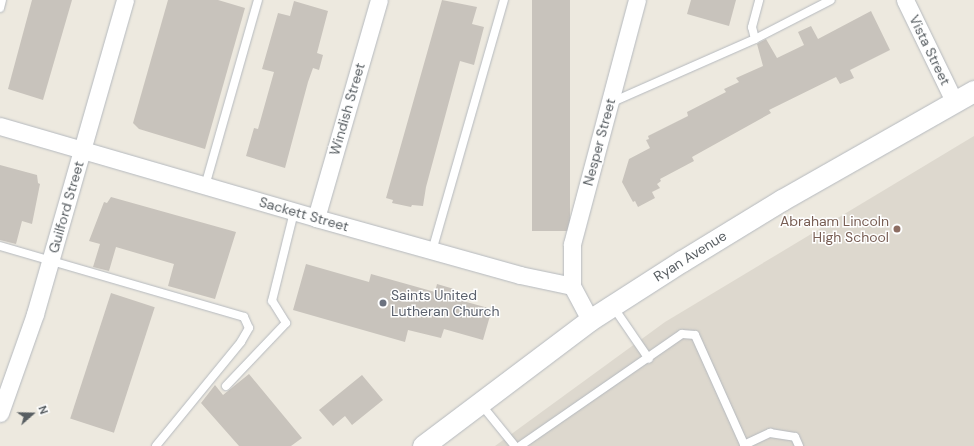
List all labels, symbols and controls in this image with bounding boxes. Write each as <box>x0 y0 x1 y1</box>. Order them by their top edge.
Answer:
street label: Vista Street <box>906 12 954 88</box>
street label: Windish Street <box>326 61 368 157</box>
street label: Nesper Street <box>579 96 619 188</box>
street label: Guilford Street <box>45 159 87 255</box>
street label: Sackett Street <box>257 193 351 235</box>
place label: Abraham Lincoln High School <box>780 213 889 246</box>
marker: Abraham Lincoln High School <box>892 224 902 234</box>
street label: Ryan Avenue <box>651 227 729 285</box>
place label: Saints United Lutheran Church <box>391 287 500 320</box>
marker: Saints United Lutheran Church <box>378 298 388 308</box>
north arrow <box>12 394 52 434</box>
text: N <box>35 404 51 416</box>

